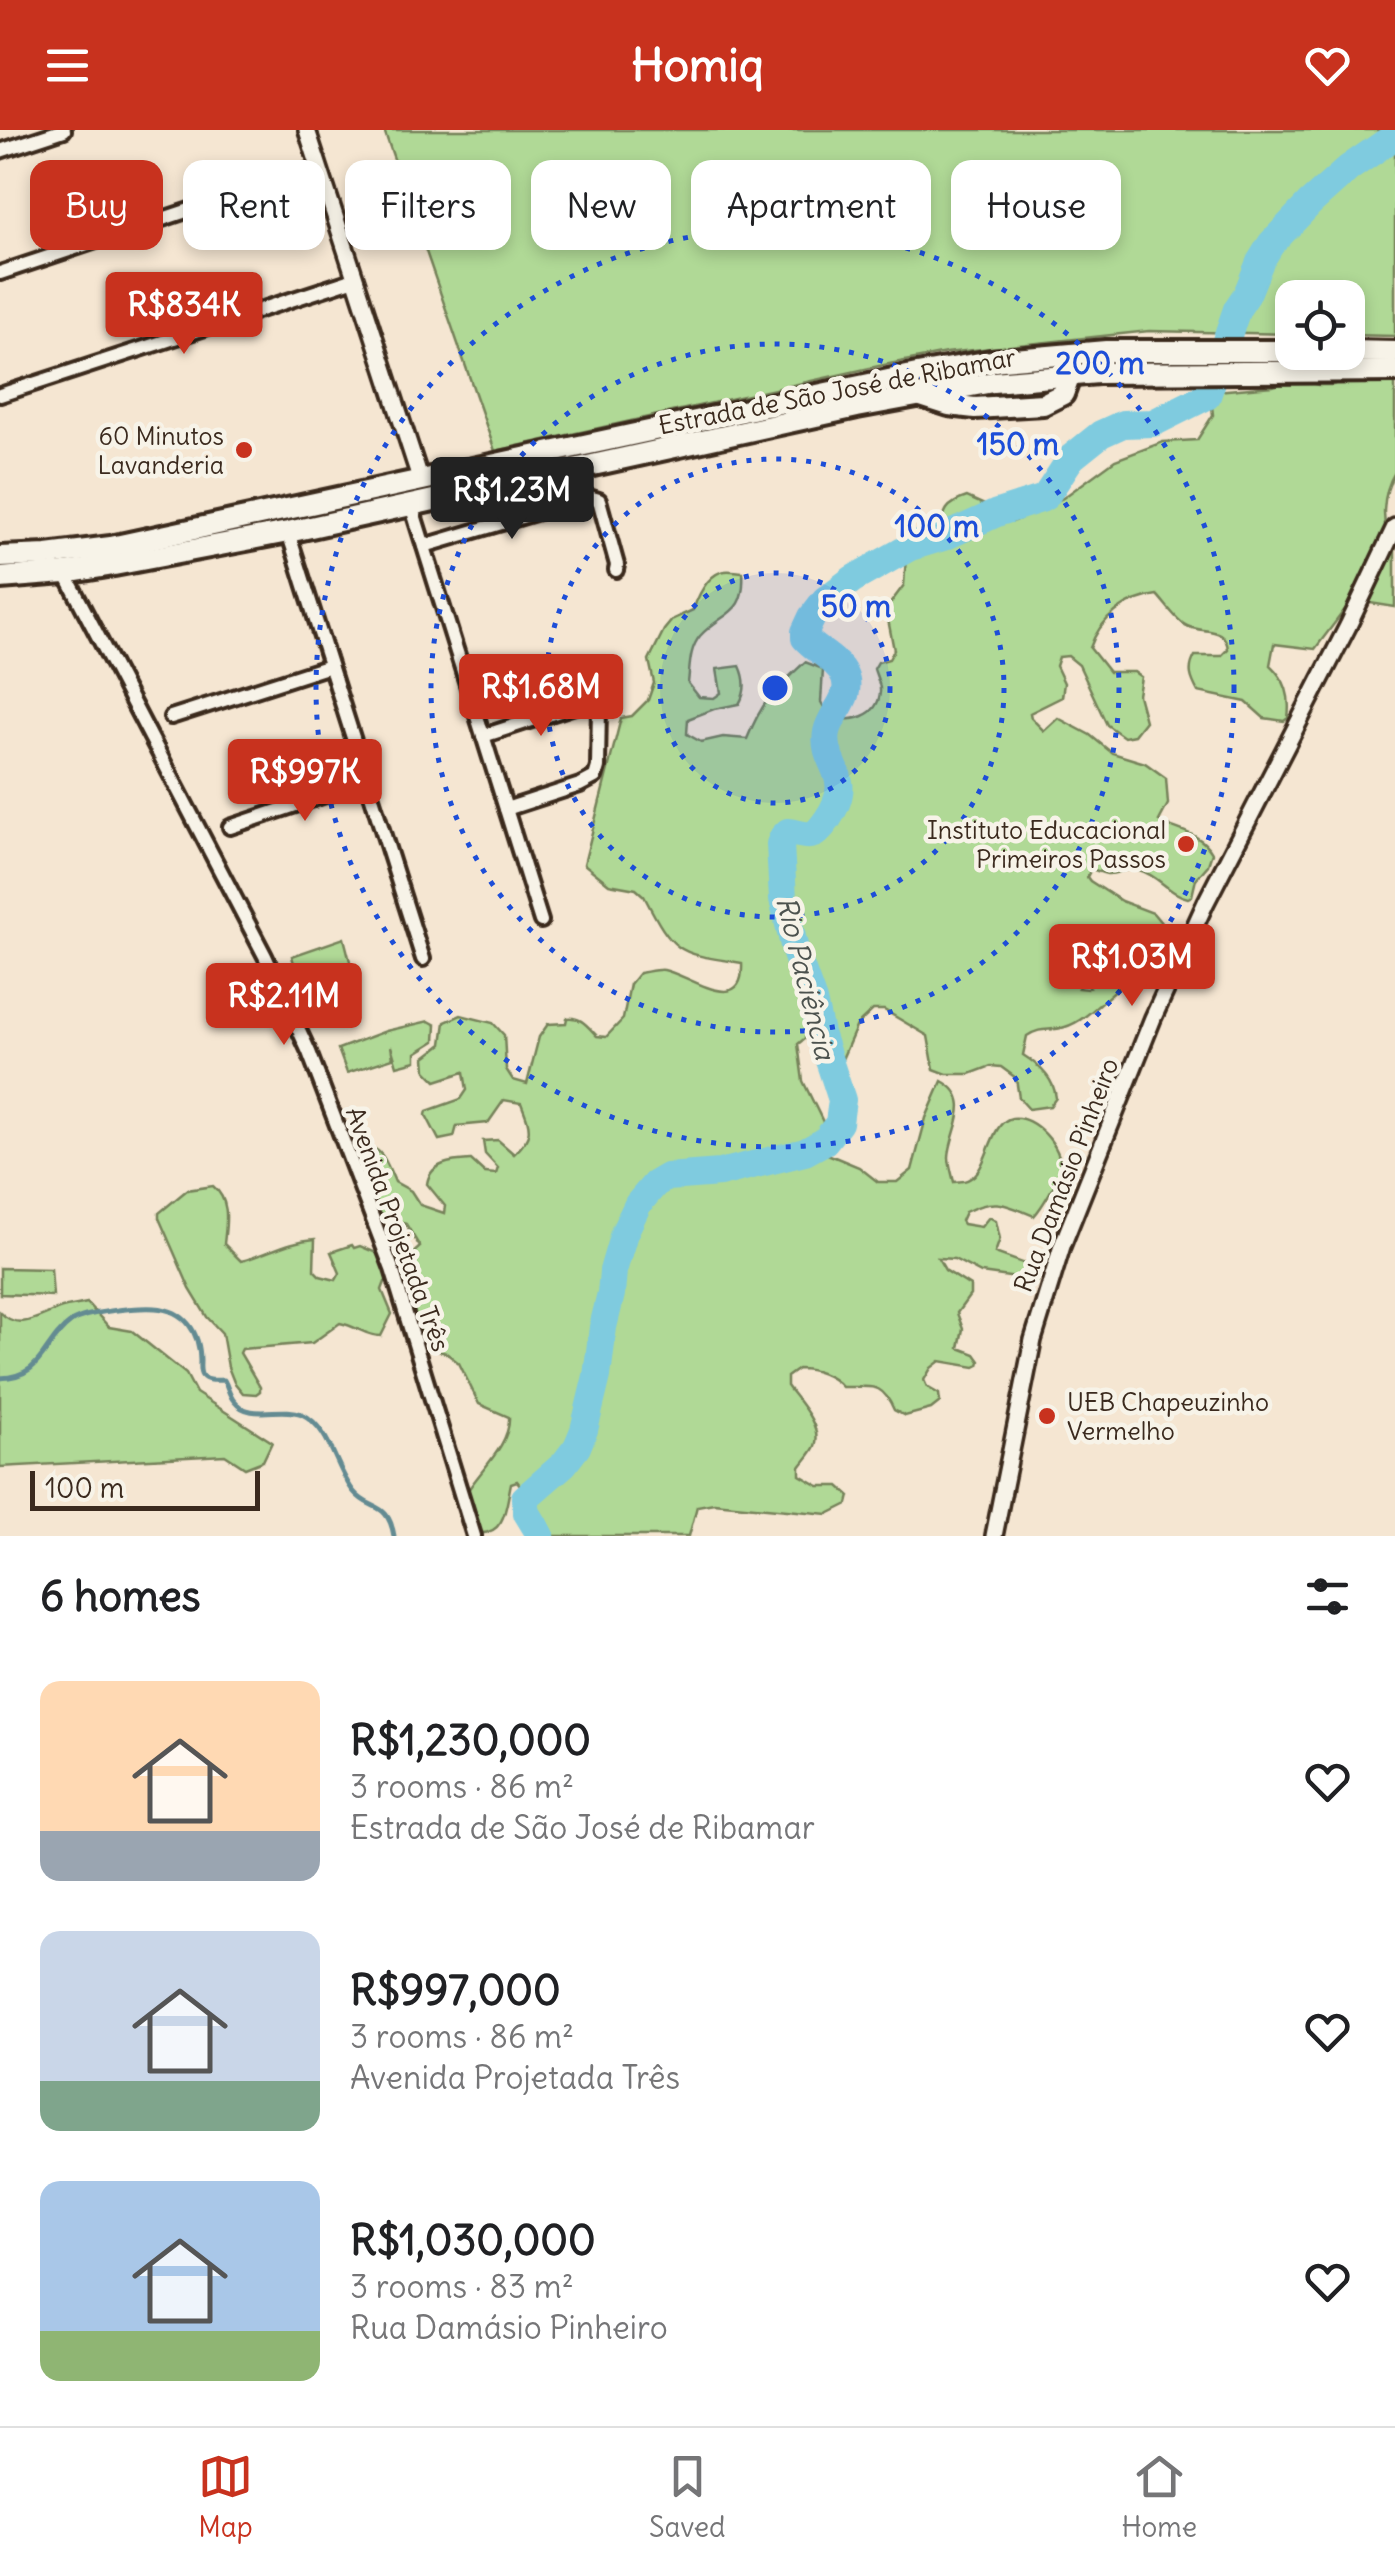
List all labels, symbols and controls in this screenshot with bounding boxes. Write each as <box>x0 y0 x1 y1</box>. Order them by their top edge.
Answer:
text: Homiq <box>631 37 764 93</box>
icon: menu <box>40 38 95 93</box>
icon: heart <box>1300 38 1355 93</box>
chip: Buy <box>30 160 163 250</box>
chip: Rent <box>183 160 325 250</box>
chip: Filters <box>345 160 511 250</box>
chip: New <box>531 160 671 250</box>
chip: Apartment <box>691 160 931 250</box>
chip: House <box>951 160 1121 250</box>
pin: R$834K <box>103 272 265 357</box>
map controls <box>1275 280 1365 370</box>
button: locate <box>1275 280 1365 370</box>
text: R$834K <box>128 284 240 325</box>
street label: Estrada de São José de Ribamar <box>656 341 1018 441</box>
text: 200 m <box>1055 344 1145 382</box>
place label: 60 Minutos Lavanderia <box>97 420 224 481</box>
text: 150 m <box>977 425 1059 463</box>
marker: 60 Minutos Lavanderia <box>233 439 255 461</box>
pin: R$1.23M <box>420 457 604 542</box>
text: R$1.23M <box>453 469 571 510</box>
text: 100 m <box>895 507 979 545</box>
text: 50 m <box>821 587 891 625</box>
pin: R$1.68M <box>449 654 633 739</box>
text: R$1.68M <box>481 666 601 707</box>
centre of rings <box>757 670 793 706</box>
pin: R$997K <box>224 739 386 824</box>
text: R$997K <box>250 751 360 792</box>
place label: Instituto Educacional Primeiros Passos <box>927 814 1166 875</box>
marker: Instituto Educacional Primeiros Passos <box>1175 833 1197 855</box>
water label: Rio Paciência <box>768 893 844 1065</box>
pin: R$1.03M <box>1040 924 1224 1009</box>
text: R$1.03M <box>1071 936 1193 977</box>
pin: R$2.11M <box>192 963 376 1048</box>
text: R$2.11M <box>228 975 340 1016</box>
street label: Rua Damásio Pinheiro <box>1007 1053 1125 1297</box>
street label: Avenida Projetada Três <box>339 1102 457 1356</box>
place label: UEB Chapeuzinho Vermelho <box>1067 1386 1269 1447</box>
marker: UEB Chapeuzinho Vermelho <box>1036 1405 1058 1427</box>
scale bar <box>30 1466 260 1511</box>
text: 100 m <box>45 1470 124 1506</box>
icon: filters <box>1300 1569 1355 1624</box>
text: 6 homes <box>40 1570 201 1622</box>
text: R$1,230,000 <box>350 1714 591 1766</box>
icon: home <box>120 1721 240 1841</box>
icon: heart <box>1300 1754 1355 1809</box>
text: 3 rooms · 86 m² <box>350 1766 574 1807</box>
text: Estrada de São José de Ribamar <box>350 1807 815 1848</box>
text: R$997,000 <box>350 1964 561 2016</box>
icon: home <box>120 1971 240 2091</box>
icon: heart <box>1300 2004 1355 2059</box>
text: 3 rooms · 86 m² <box>350 2016 574 2057</box>
text: Avenida Projetada Três <box>350 2057 680 2098</box>
text: R$1,030,000 <box>350 2214 596 2266</box>
icon: home <box>120 2221 240 2341</box>
icon: heart <box>1300 2254 1355 2309</box>
text: 3 rooms · 83 m² <box>350 2266 574 2307</box>
text: Rua Damásio Pinheiro <box>350 2307 668 2348</box>
tab: Map <box>198 2449 253 2545</box>
tab: Saved <box>649 2449 726 2545</box>
tab: Home <box>1122 2449 1197 2545</box>

